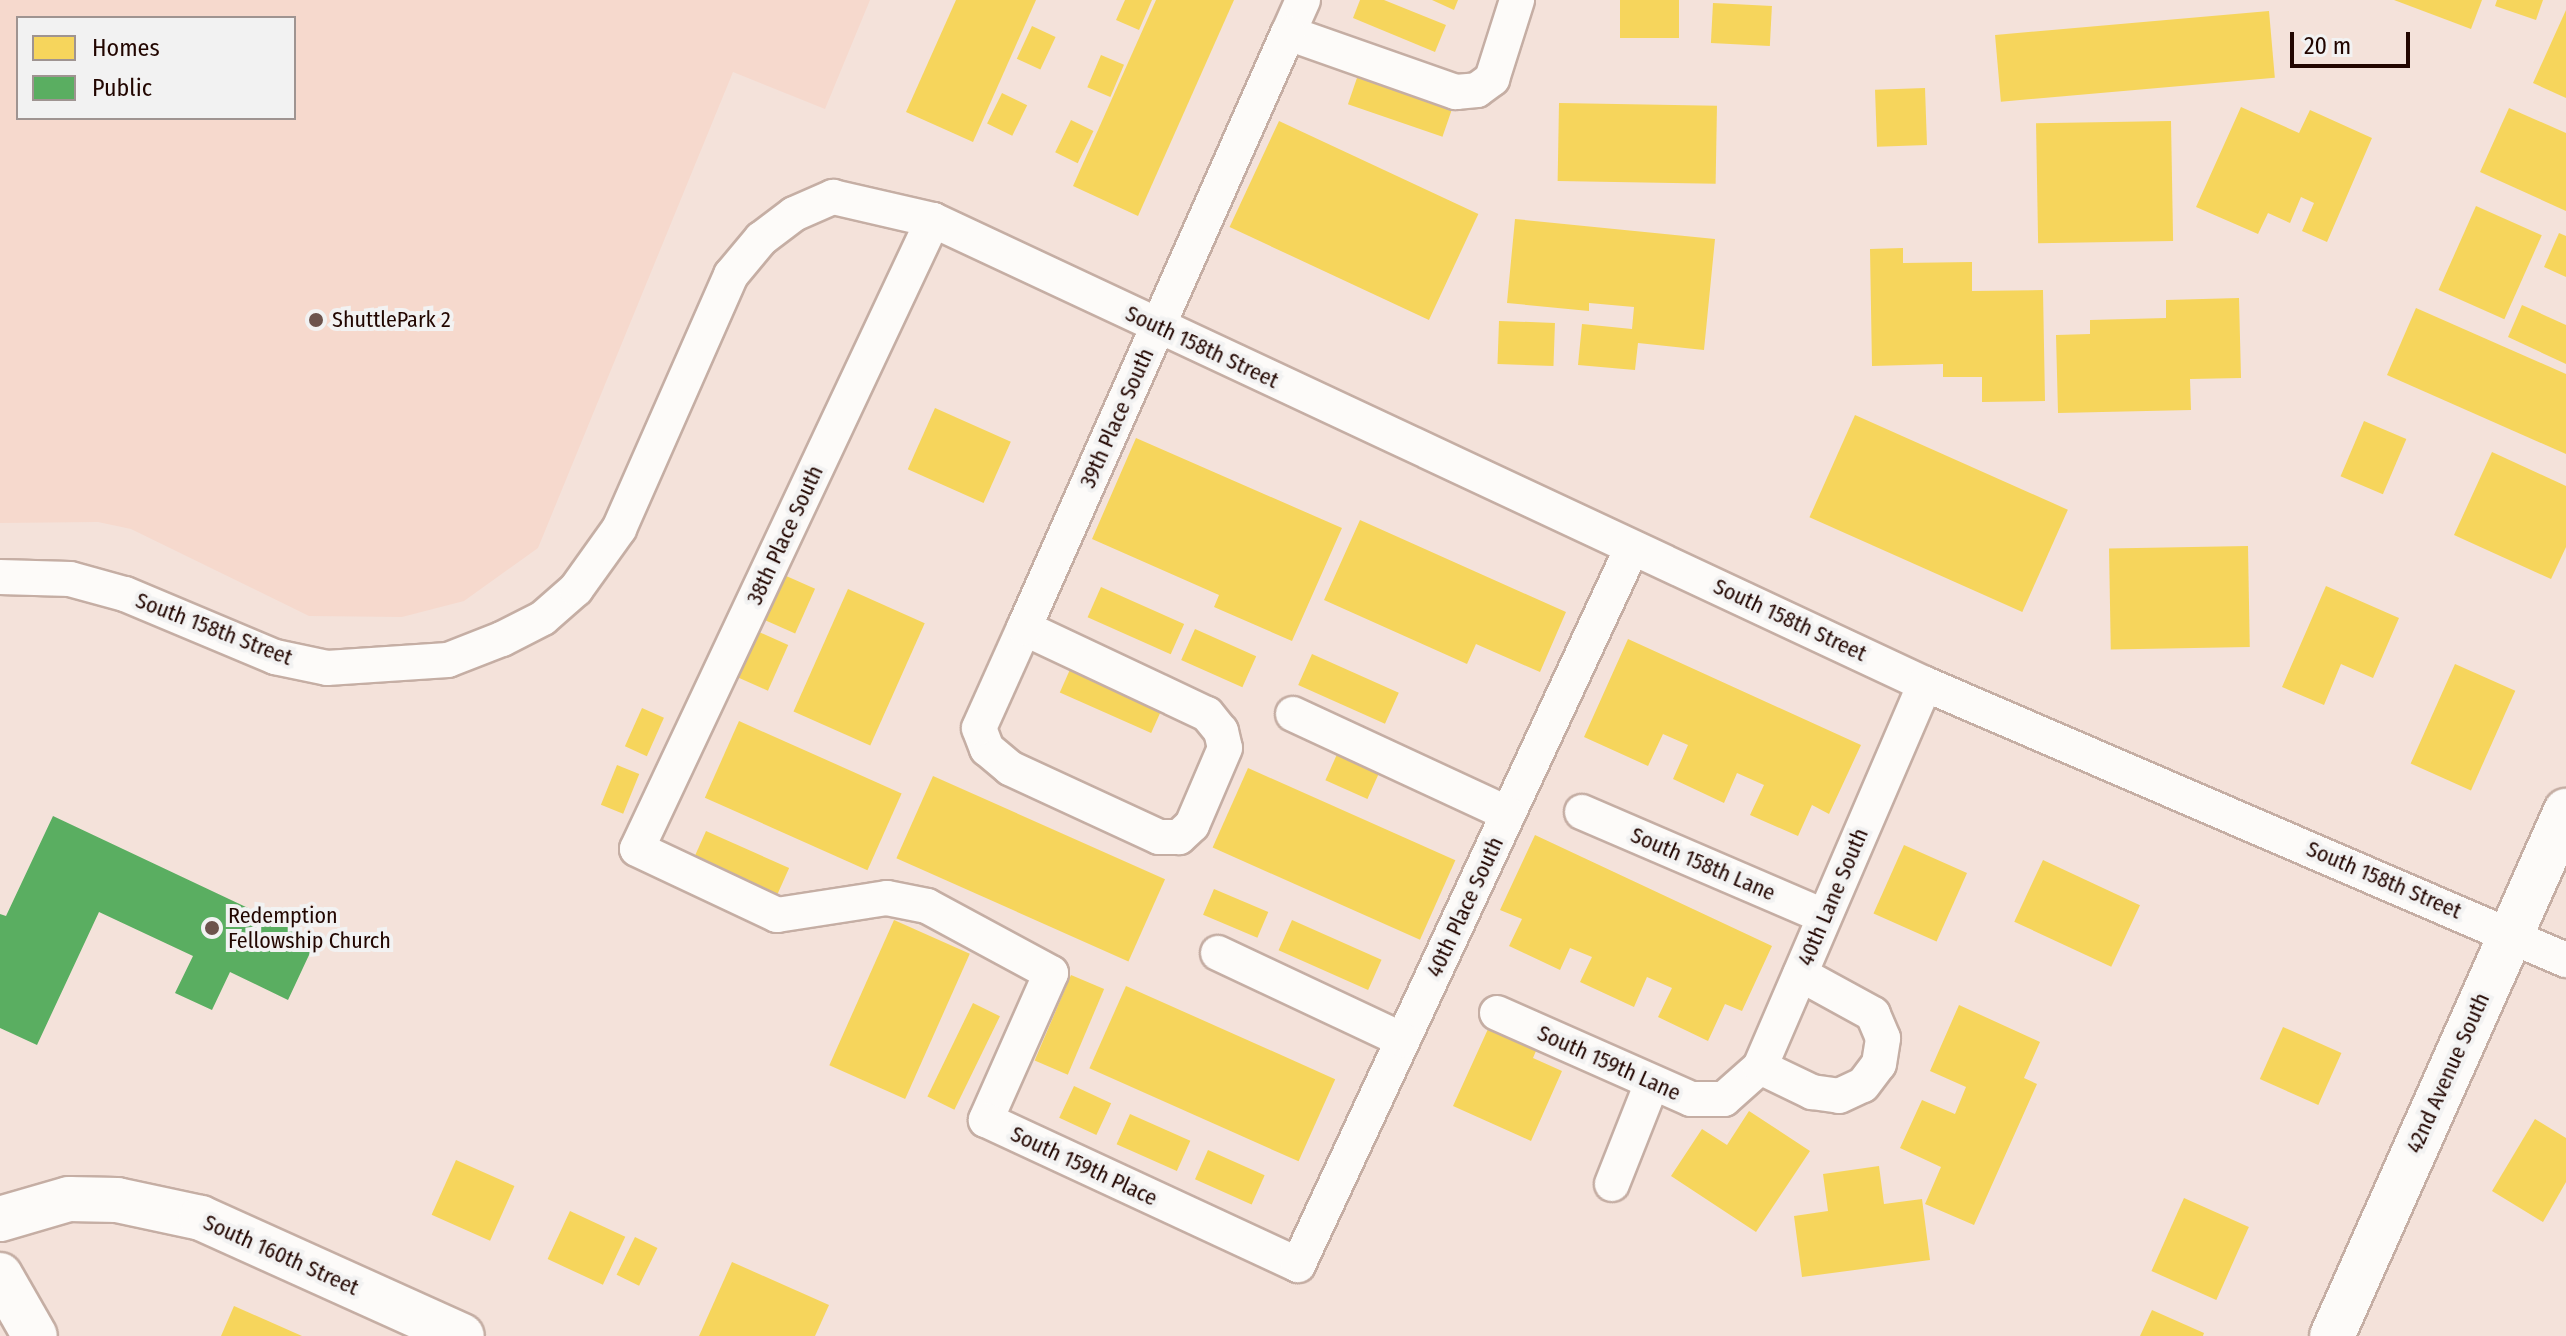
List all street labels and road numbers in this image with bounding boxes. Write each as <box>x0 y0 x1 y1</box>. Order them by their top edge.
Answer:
street label: South 158th Street <box>1121 300 1283 394</box>
street label: 39th Place South <box>1074 344 1160 492</box>
street label: 38th Place South <box>741 461 829 609</box>
street label: South 158th Street <box>1709 573 1871 667</box>
street label: South 158th Street <box>132 587 296 671</box>
street label: South 158th Lane <box>1627 822 1779 906</box>
street label: 40th Lane South <box>1792 824 1874 970</box>
street label: 40th Place South <box>1421 833 1509 981</box>
street label: South 158th Street <box>2303 835 2465 925</box>
street label: 42nd Avenue South <box>2401 989 2495 1157</box>
street label: South 159th Lane <box>1533 1020 1685 1106</box>
street label: South 159th Place <box>1007 1121 1161 1211</box>
street label: South 160th Street <box>199 1209 363 1301</box>

